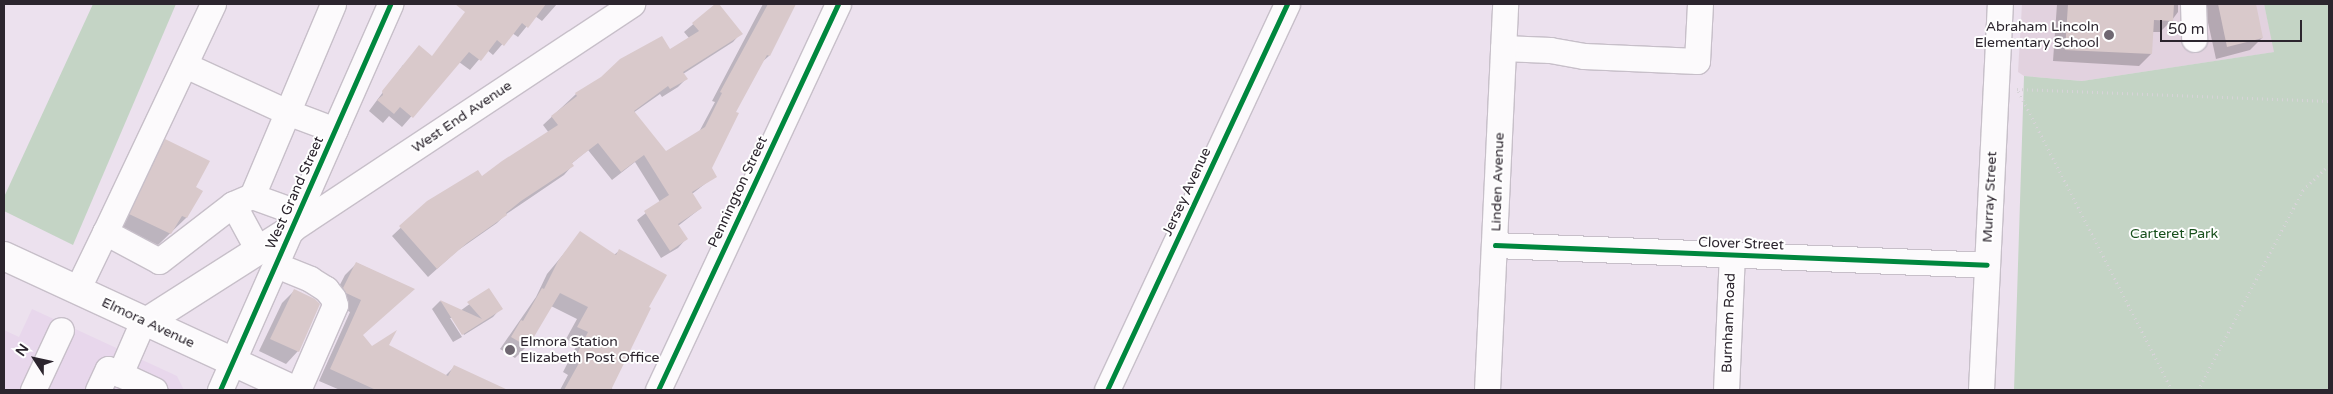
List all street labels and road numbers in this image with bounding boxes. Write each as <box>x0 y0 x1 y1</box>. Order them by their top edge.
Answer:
street label: West End Avenue <box>409 77 515 157</box>
street label: Linden Avenue <box>1488 132 1508 232</box>
street label: West Grand Street <box>263 134 327 252</box>
street label: Pennington Street <box>705 134 771 250</box>
street label: Jersey Avenue <box>1159 145 1215 239</box>
street label: Murray Street <box>1979 151 2001 243</box>
street label: Clover Street <box>1698 234 1784 254</box>
street label: Burnham Road <box>1719 273 1739 373</box>
street label: Elmora Avenue <box>99 294 197 352</box>

